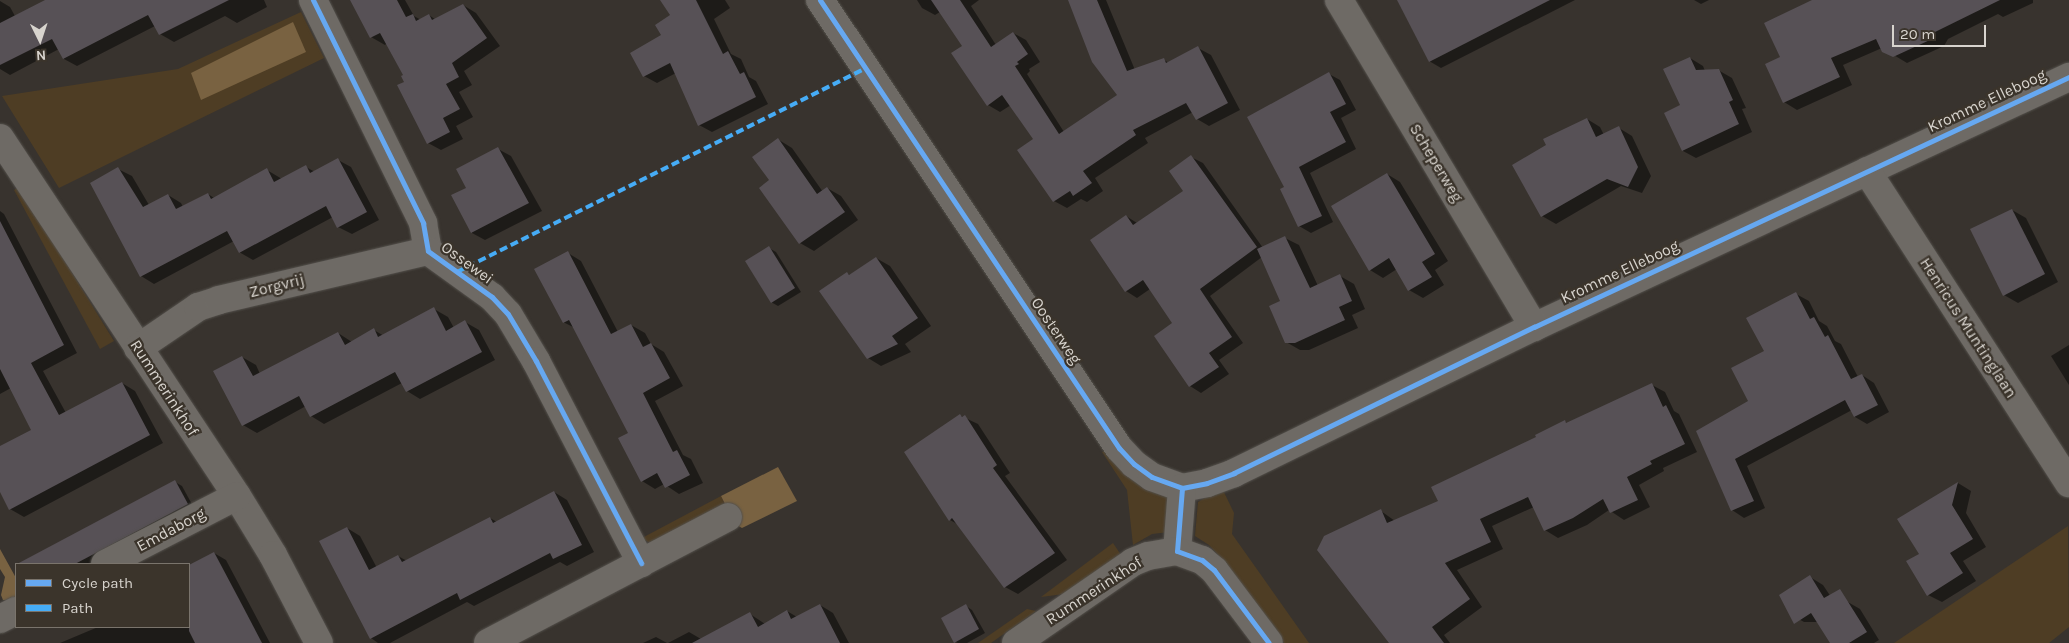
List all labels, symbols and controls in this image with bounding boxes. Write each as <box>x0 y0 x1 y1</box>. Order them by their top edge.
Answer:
north arrow <box>15 15 65 65</box>
scale bar <box>1894 15 1988 47</box>
text: 20 m <box>1900 25 1935 43</box>
text: N <box>35 47 47 64</box>
street label: Kromme Elleboog <box>1925 65 2049 137</box>
street label: Scheperweg <box>1405 120 1467 206</box>
street label: Kromme Elleboog <box>1558 236 1682 308</box>
street label: Ossewei <box>437 238 497 288</box>
street label: Henricus Muntinglaan <box>1915 254 2021 402</box>
street label: Zorgvrij <box>247 270 307 302</box>
street label: Oosterweg <box>1027 294 1085 368</box>
street label: Rummerinkhof <box>126 336 202 440</box>
street label: Emdaborg <box>133 504 209 556</box>
street label: Rummerinkhof <box>1042 553 1146 629</box>
legend <box>15 563 190 628</box>
text: Cycle path <box>62 574 133 592</box>
text: Path <box>62 599 93 617</box>

